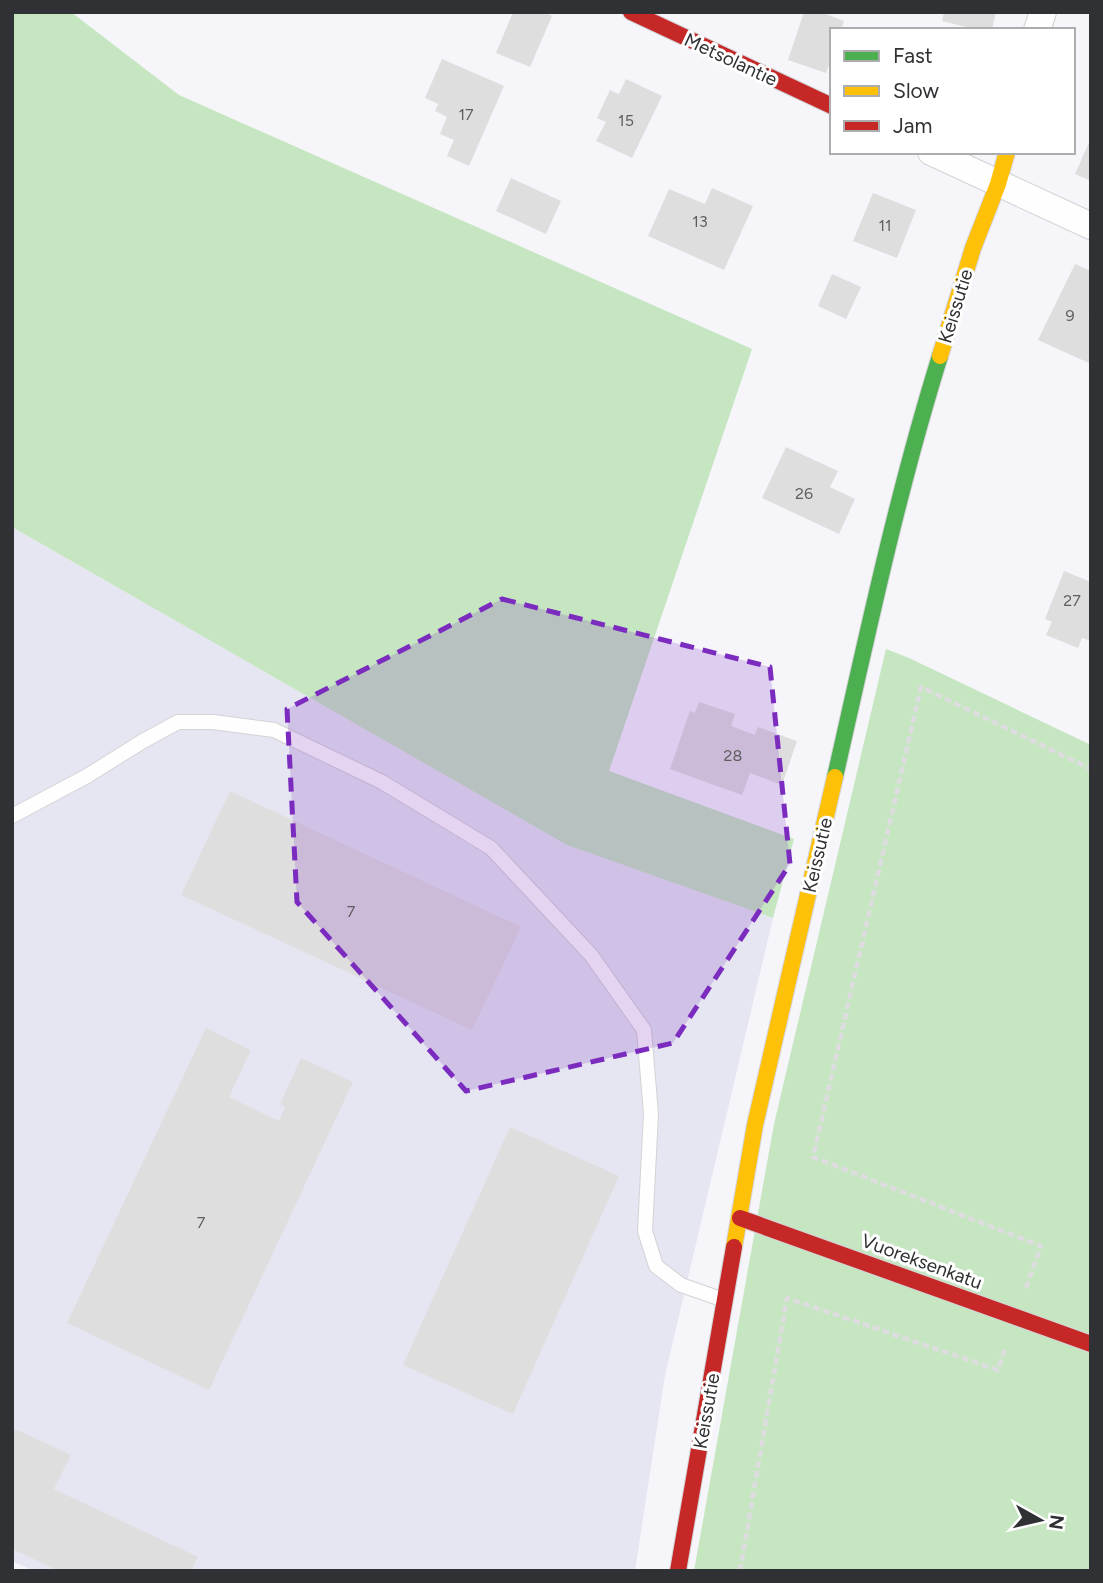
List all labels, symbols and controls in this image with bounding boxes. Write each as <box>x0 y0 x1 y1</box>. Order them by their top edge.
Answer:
street label: Metsolantie <box>681 28 781 91</box>
legend <box>830 28 1075 154</box>
text: Fast <box>893 43 933 68</box>
text: Slow <box>893 78 939 103</box>
house number: 17 <box>458 105 474 124</box>
house number: 15 <box>618 111 634 130</box>
text: Jam <box>893 113 932 138</box>
house number: 13 <box>692 212 708 231</box>
house number: 11 <box>878 216 892 235</box>
street label: Keissutie <box>933 266 978 346</box>
house number: 9 <box>1065 306 1075 325</box>
house number: 26 <box>795 484 813 503</box>
house number: 27 <box>1063 591 1081 610</box>
house number: 28 <box>724 746 742 765</box>
street label: Keissutie <box>798 815 837 895</box>
house number: 7 <box>347 902 356 921</box>
house number: 7 <box>197 1213 206 1232</box>
street label: Vuoreksenkatu <box>858 1229 985 1294</box>
street label: Keissutie <box>689 1371 724 1451</box>
north arrow <box>1005 1485 1075 1555</box>
text: N <box>1044 1513 1069 1531</box>

